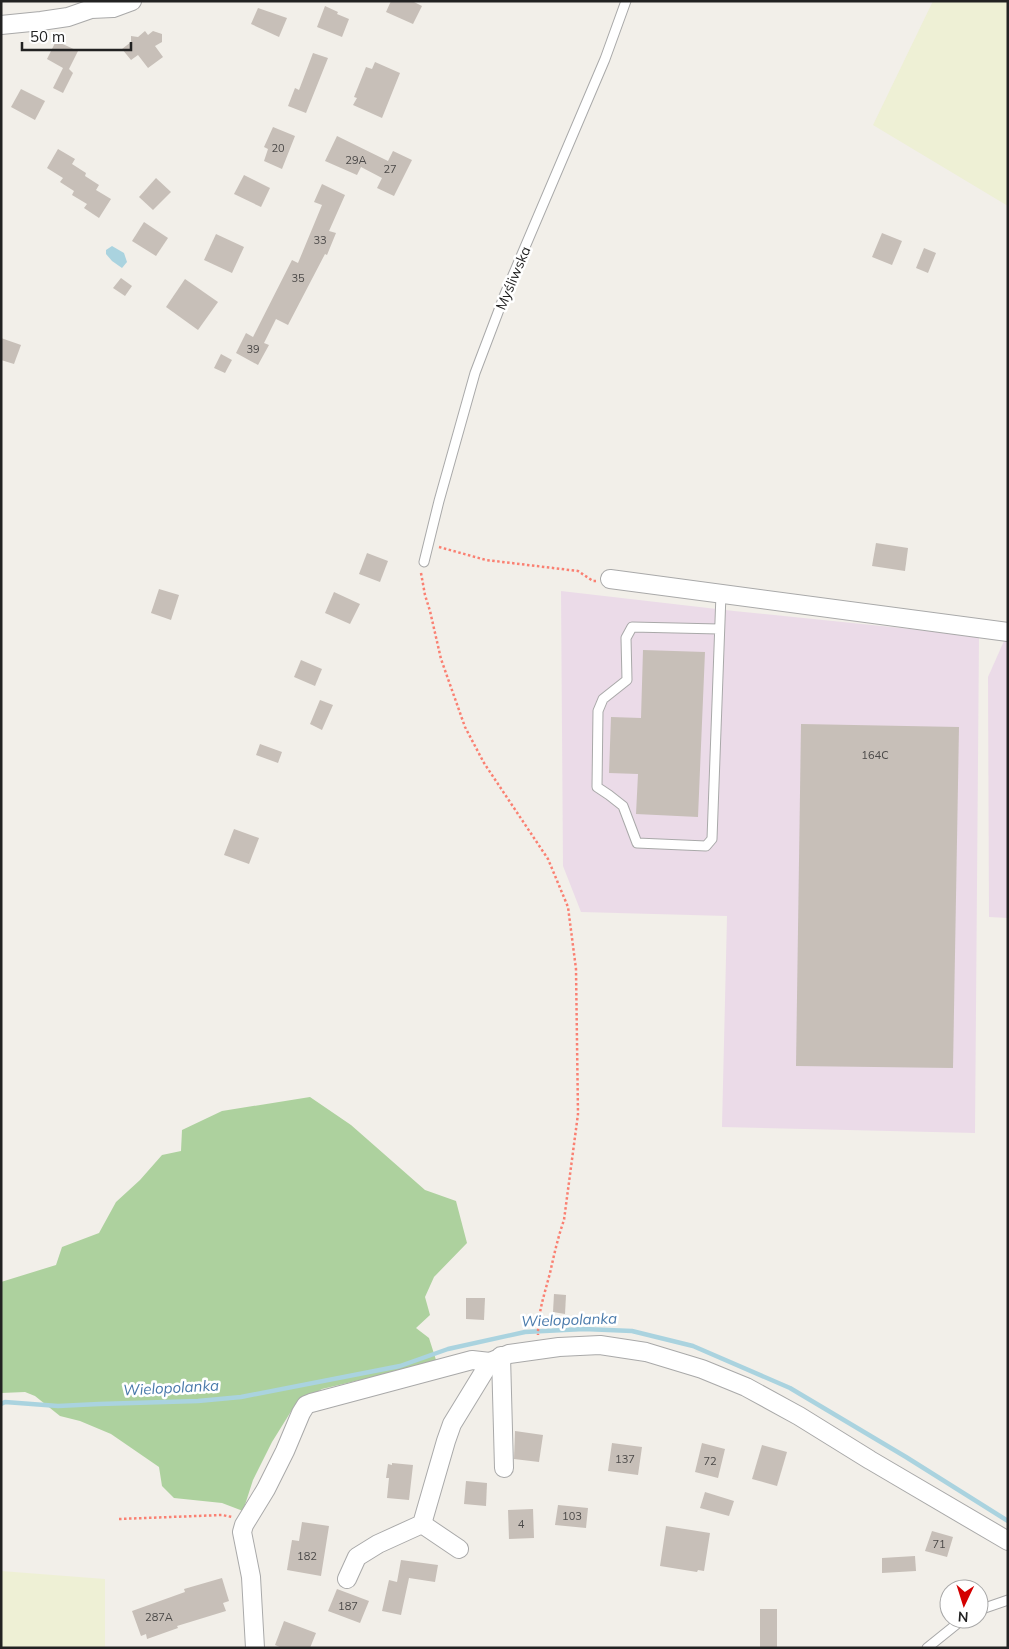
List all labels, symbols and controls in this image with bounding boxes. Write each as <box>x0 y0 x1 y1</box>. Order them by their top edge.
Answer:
scale bar <box>22 20 131 52</box>
text: 50 m <box>30 27 65 46</box>
house number: 20 <box>271 141 285 155</box>
house number: 29A <box>345 153 367 167</box>
house number: 27 <box>383 162 397 176</box>
house number: 33 <box>313 233 327 247</box>
street label: Myśliwska <box>492 243 534 313</box>
house number: 35 <box>291 271 305 285</box>
house number: 39 <box>246 342 260 356</box>
house number: 164C <box>861 748 889 762</box>
water label: Wielopolanka <box>521 1308 617 1331</box>
water label: Wielopolanka <box>122 1375 219 1400</box>
house number: 137 <box>615 1452 635 1466</box>
house number: 72 <box>703 1454 717 1468</box>
house number: 103 <box>562 1509 582 1523</box>
house number: 4 <box>518 1517 525 1531</box>
house number: 71 <box>932 1537 946 1551</box>
house number: 182 <box>297 1549 317 1563</box>
north arrow <box>939 1579 989 1629</box>
house number: 187 <box>338 1599 358 1613</box>
text: N <box>957 1608 969 1626</box>
house number: 287A <box>145 1610 173 1624</box>

